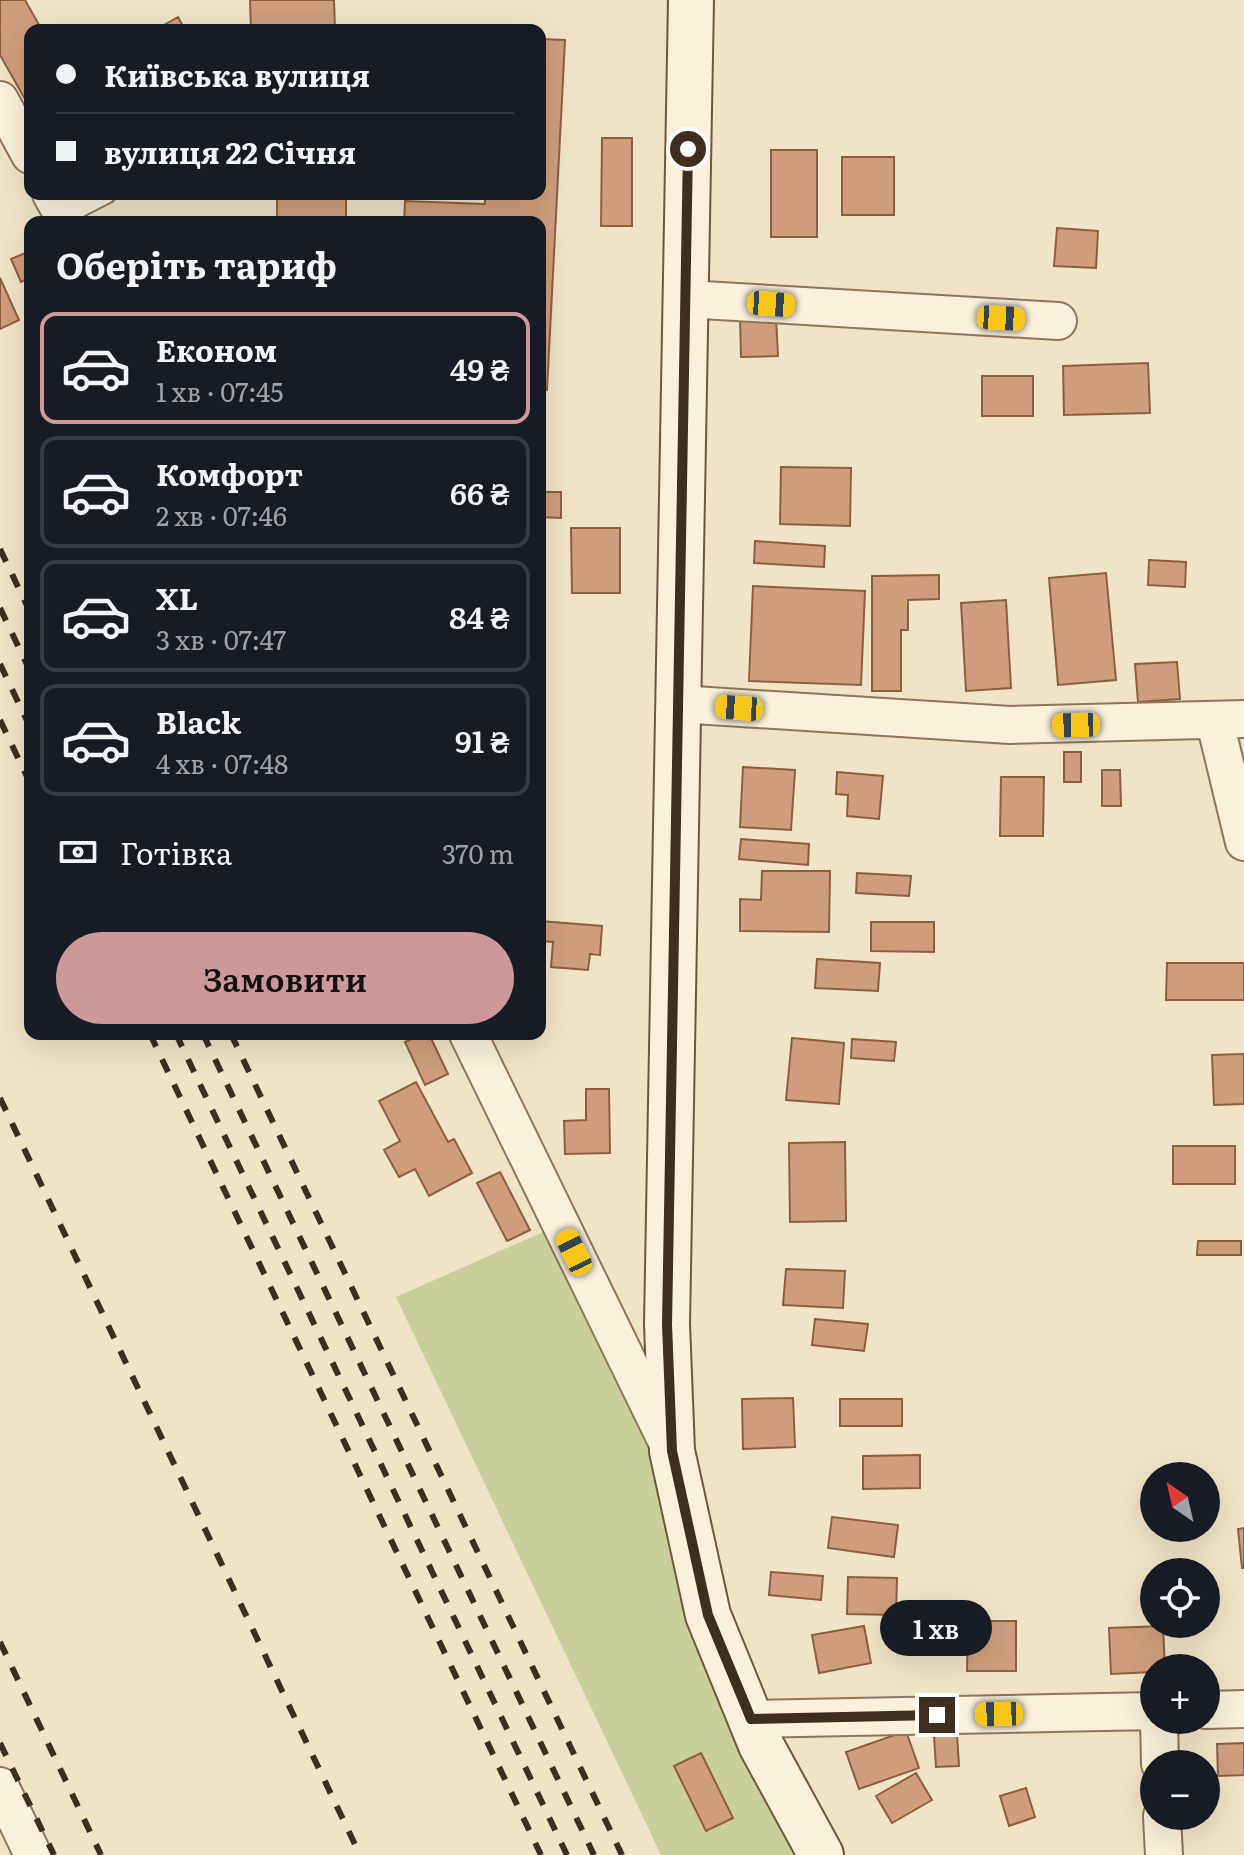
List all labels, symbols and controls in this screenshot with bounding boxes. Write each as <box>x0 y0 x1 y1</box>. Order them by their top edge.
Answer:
text: Київська вулиця <box>104 52 370 96</box>
text: вулиця 22 Січня <box>104 129 356 173</box>
route start <box>670 131 706 167</box>
text: Оберіть тариф <box>56 237 337 290</box>
car <box>746 290 796 318</box>
car <box>976 305 1026 331</box>
text: Економ <box>156 327 277 371</box>
icon: car <box>60 332 132 404</box>
text: 49 ₴ <box>450 346 510 390</box>
text: 1 хв · 07:45 <box>156 371 284 410</box>
text: Комфорт <box>156 451 303 495</box>
icon: car <box>60 456 132 528</box>
text: 66 ₴ <box>450 470 510 514</box>
text: 2 хв · 07:46 <box>156 495 287 534</box>
text: XL <box>156 575 198 619</box>
icon: car <box>60 580 132 652</box>
text: 84 ₴ <box>449 594 510 638</box>
text: 3 хв · 07:47 <box>156 619 286 658</box>
car <box>714 694 764 722</box>
text: Black <box>156 699 241 743</box>
icon: car <box>60 704 132 776</box>
car <box>1052 713 1100 737</box>
text: 91 ₴ <box>455 718 510 762</box>
text: 4 хв · 07:48 <box>156 743 288 782</box>
icon: cash <box>56 830 100 874</box>
text: Готівка <box>120 830 232 874</box>
text: 370 m <box>442 833 514 872</box>
button: Замовити <box>56 932 514 1024</box>
car <box>553 1225 595 1279</box>
north arrow <box>1140 1462 1220 1542</box>
map controls <box>1140 1462 1220 1830</box>
button: locate <box>1140 1558 1220 1638</box>
callout: 1 хв <box>881 1599 993 1655</box>
text: 1 хв <box>913 1608 959 1647</box>
button: + <box>1140 1654 1220 1734</box>
route end <box>919 1697 955 1733</box>
car <box>975 1702 1023 1726</box>
button: − <box>1140 1750 1220 1830</box>

